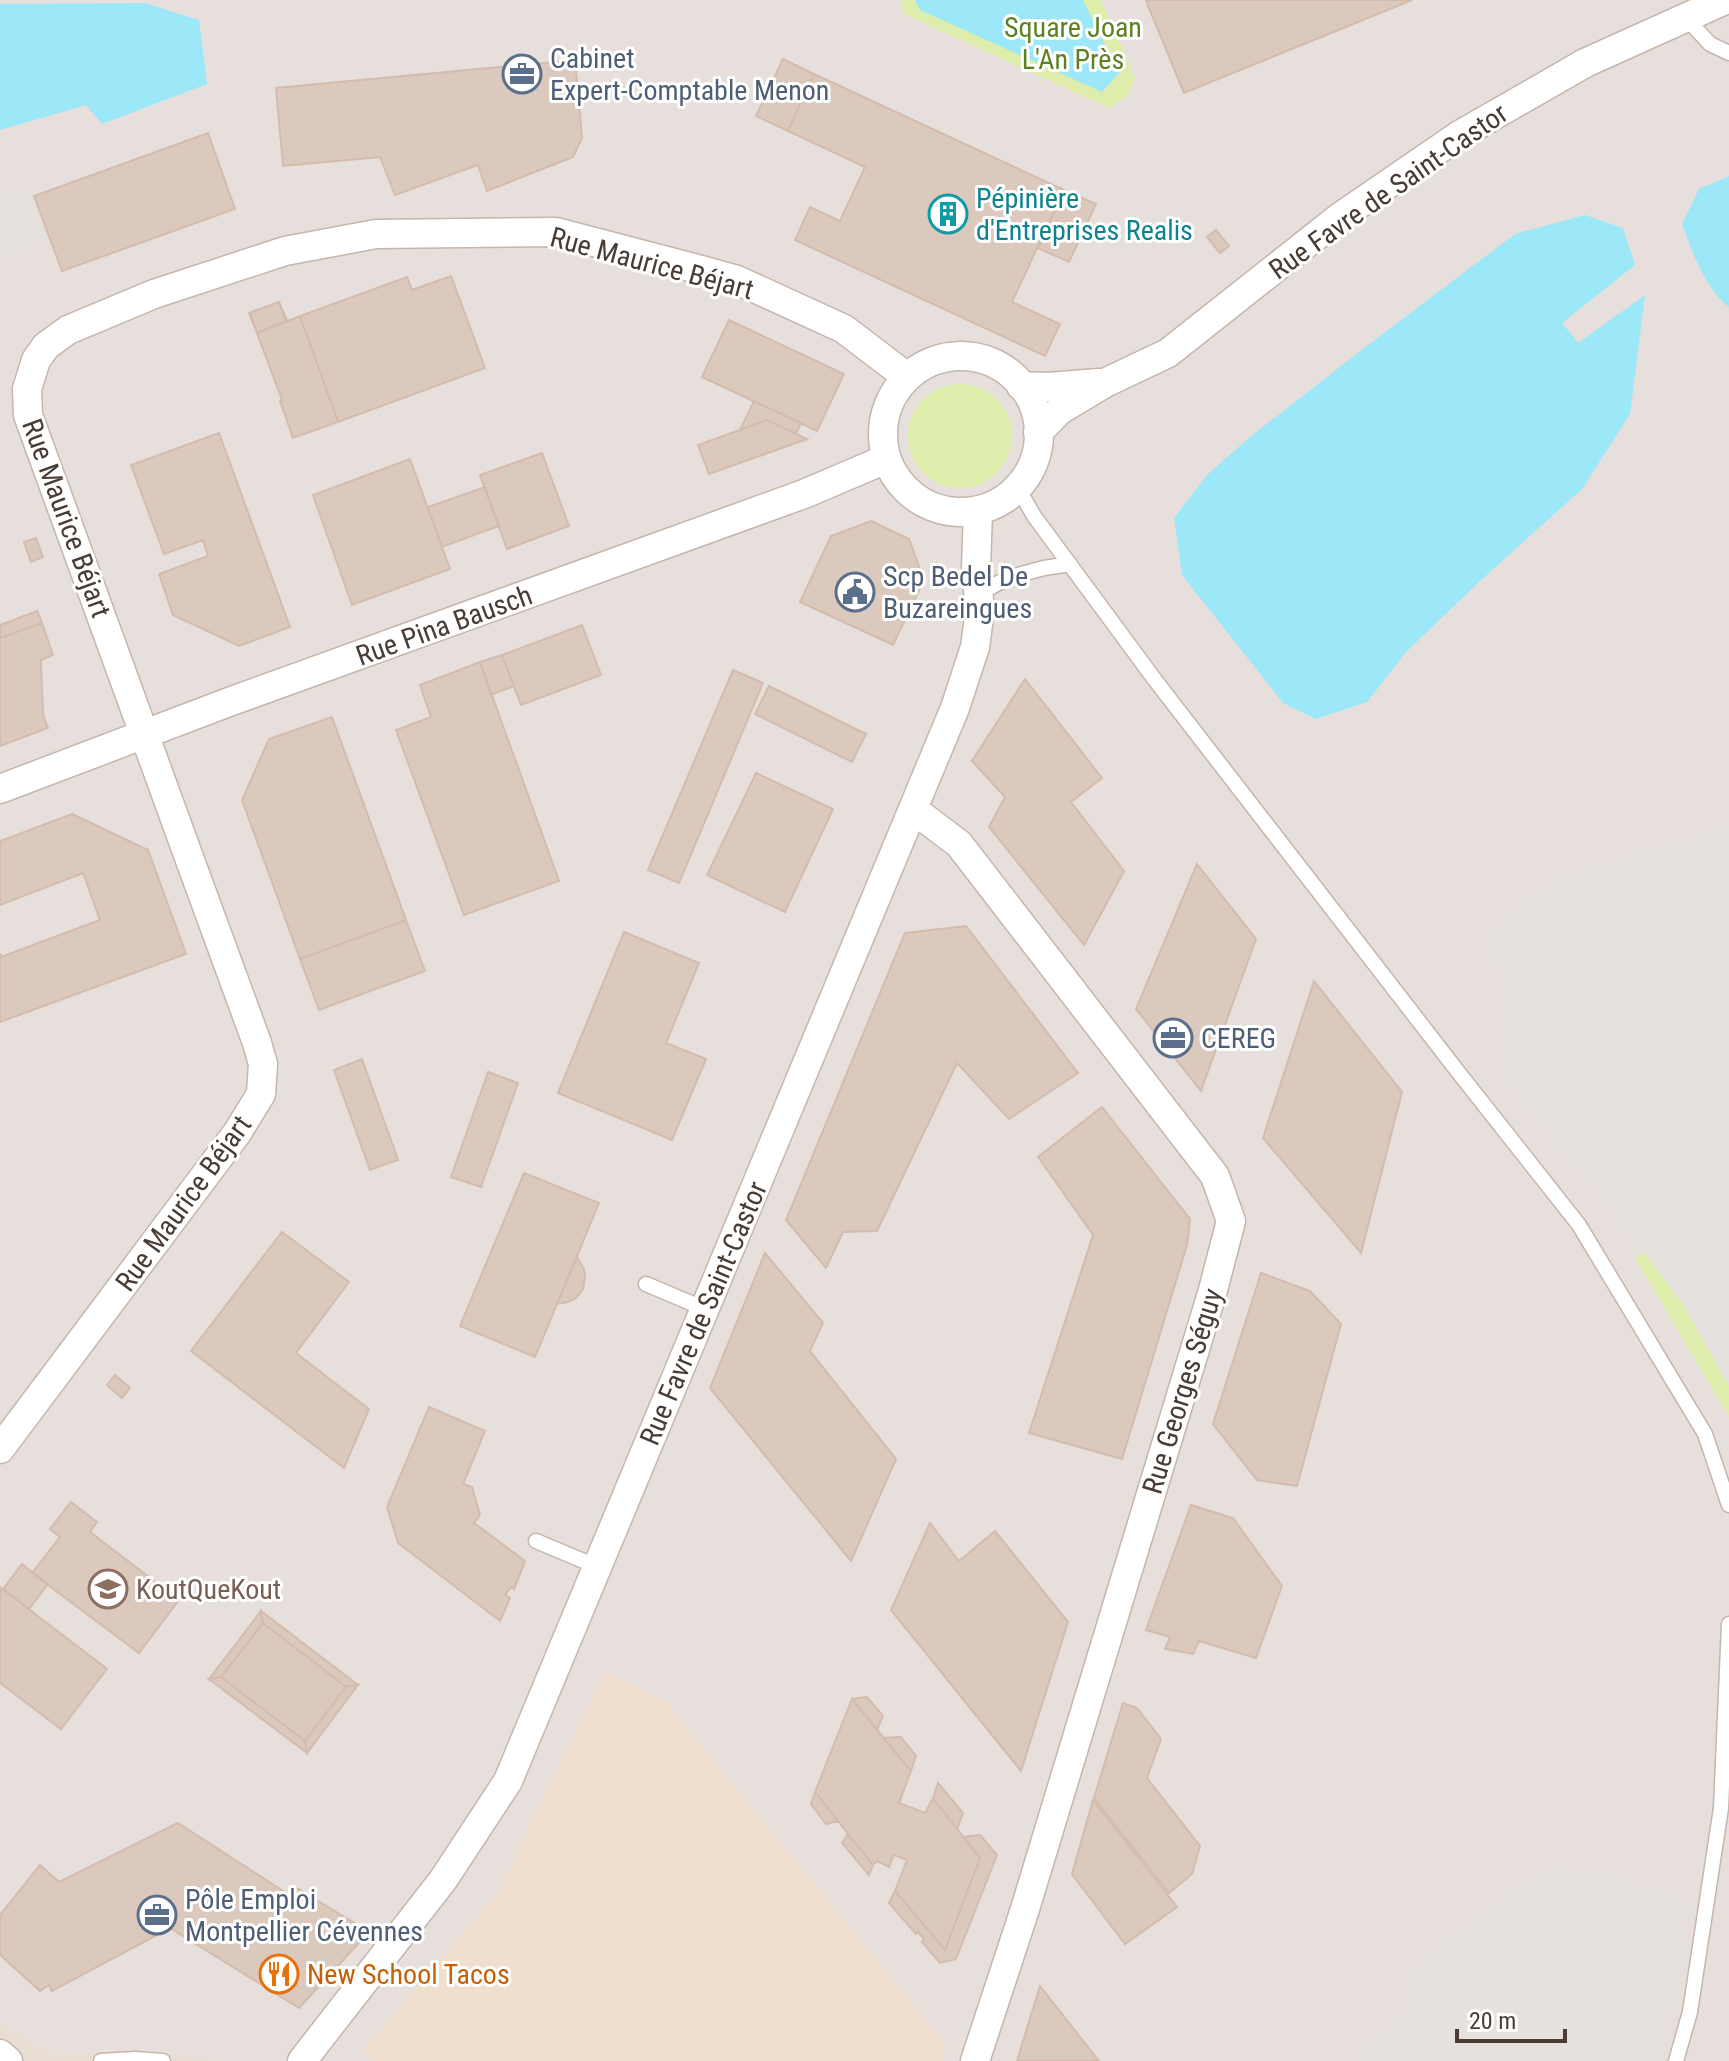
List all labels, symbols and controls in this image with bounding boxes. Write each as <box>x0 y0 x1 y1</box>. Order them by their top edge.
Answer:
park label: Square Joan L'An Près <box>1004 11 1142 76</box>
place label: Cabinet Expert-Comptable Menon <box>550 42 829 107</box>
office icon: Cabinet Expert-Comptable Menon <box>501 53 543 95</box>
street label: Rue Favre de Saint-Castor <box>1263 97 1514 286</box>
place label: Pépinière d'Entreprises Realis <box>976 182 1193 247</box>
building icon: Pépinière d'Entreprises Realis <box>927 193 969 235</box>
street label: Rue Maurice Béjart <box>547 220 757 306</box>
street label: Rue Maurice Béjart <box>15 414 118 622</box>
place label: Scp Bedel De Buzareingues <box>883 560 1032 625</box>
public building icon: Scp Bedel De Buzareingues <box>834 571 876 613</box>
street label: Rue Pina Bausch <box>352 578 537 673</box>
office icon: CEREG <box>1152 1017 1194 1059</box>
place label: CEREG <box>1201 1022 1276 1055</box>
street label: Rue Maurice Béjart <box>109 1109 258 1298</box>
street label: Rue Favre de Saint-Castor <box>633 1176 774 1450</box>
street label: Rue Georges Séguy <box>1136 1284 1229 1498</box>
school or university icon: KoutQueKout <box>87 1568 129 1610</box>
place label: KoutQueKout <box>136 1573 281 1606</box>
place label: Pôle Emploi Montpellier Cévennes <box>185 1883 423 1948</box>
office icon: Pôle Emploi Montpellier Cévennes <box>136 1894 178 1936</box>
restaurant icon: New School Tacos <box>258 1953 300 1995</box>
place label: New School Tacos <box>307 1958 510 1991</box>
scale bar <box>1457 1993 1565 2043</box>
text: 20 m <box>1469 2007 1516 2035</box>

